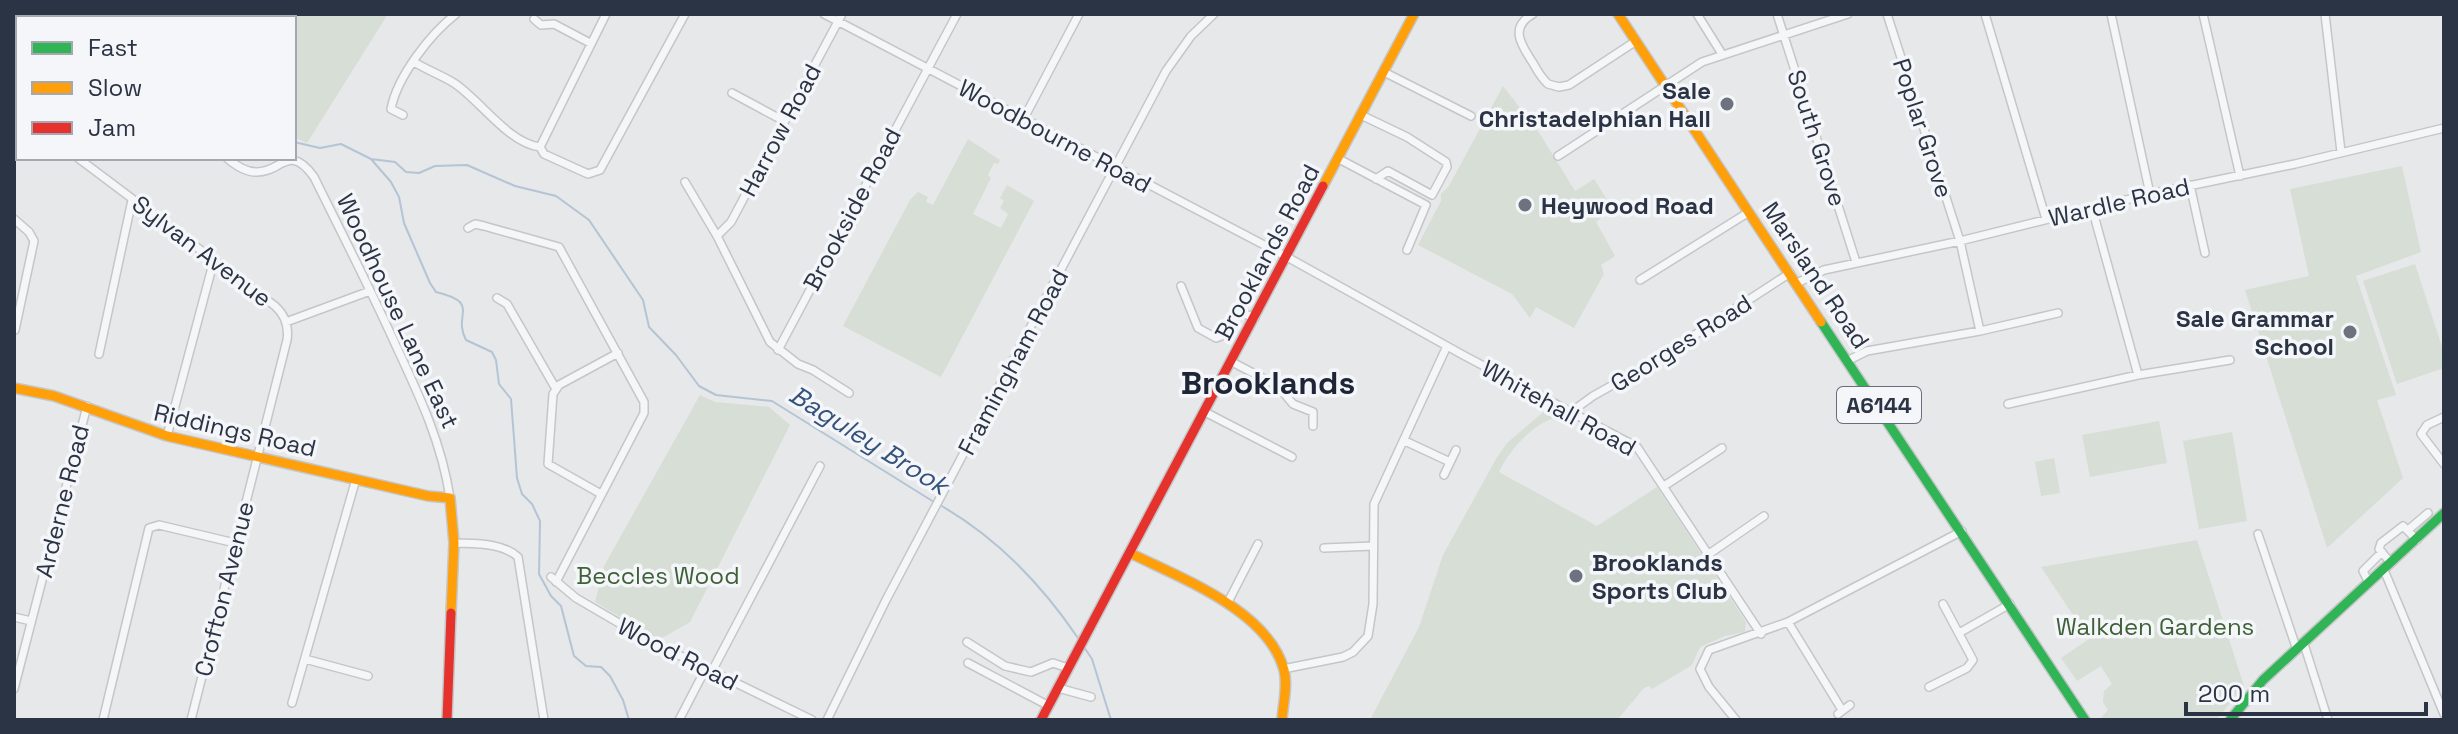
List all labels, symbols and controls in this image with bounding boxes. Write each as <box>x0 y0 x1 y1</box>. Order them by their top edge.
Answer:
legend <box>16 16 296 160</box>
text: Fast <box>88 32 138 63</box>
street label: Poplar Grove <box>1886 54 1960 202</box>
street label: Harrow Road <box>732 58 828 202</box>
street label: South Grove <box>1780 66 1854 210</box>
text: Slow <box>88 72 142 103</box>
street label: Woodbourne Road <box>953 72 1157 200</box>
place label: Sale Christadelphian Hall <box>1479 75 1711 134</box>
marker: Sale Christadelphian Hall <box>1718 95 1736 113</box>
text: Jam <box>88 112 136 143</box>
street label: Brookside Road <box>796 122 908 296</box>
street label: Brooklands Road <box>1208 159 1326 345</box>
street label: Wardle Road <box>2045 171 2193 233</box>
street label: Sylvan Avenue <box>126 188 278 314</box>
street label: Woodhouse Lane East <box>330 189 466 433</box>
place label: Heywood Road <box>1541 190 1714 221</box>
street label: Marsland Road <box>1755 195 1877 355</box>
marker: Heywood Road <box>1516 196 1534 214</box>
street label: Framingham Road <box>951 264 1075 460</box>
street label: Georges Road <box>1605 287 1757 399</box>
place label: Sale Grammar School <box>2176 303 2334 362</box>
marker: Sale Grammar School <box>2341 323 2359 341</box>
street label: Whitehall Road <box>1476 353 1642 463</box>
district label: Brooklands <box>1181 363 1355 403</box>
water label: Baguley Brook <box>783 378 957 504</box>
road number: A6144 <box>1837 387 1921 423</box>
street label: Riddings Road <box>151 396 319 464</box>
street label: Arderne Road <box>28 421 96 581</box>
street label: Crofton Avenue <box>187 498 261 680</box>
place label: Brooklands Sports Club <box>1592 547 1728 606</box>
park label: Beccles Wood <box>576 560 740 591</box>
marker: Brooklands Sports Club <box>1567 567 1585 585</box>
street label: Wood Road <box>613 610 743 698</box>
park label: Walkden Gardens <box>2056 611 2254 642</box>
scale bar <box>2186 666 2426 716</box>
text: 200 m <box>2198 678 2270 709</box>

